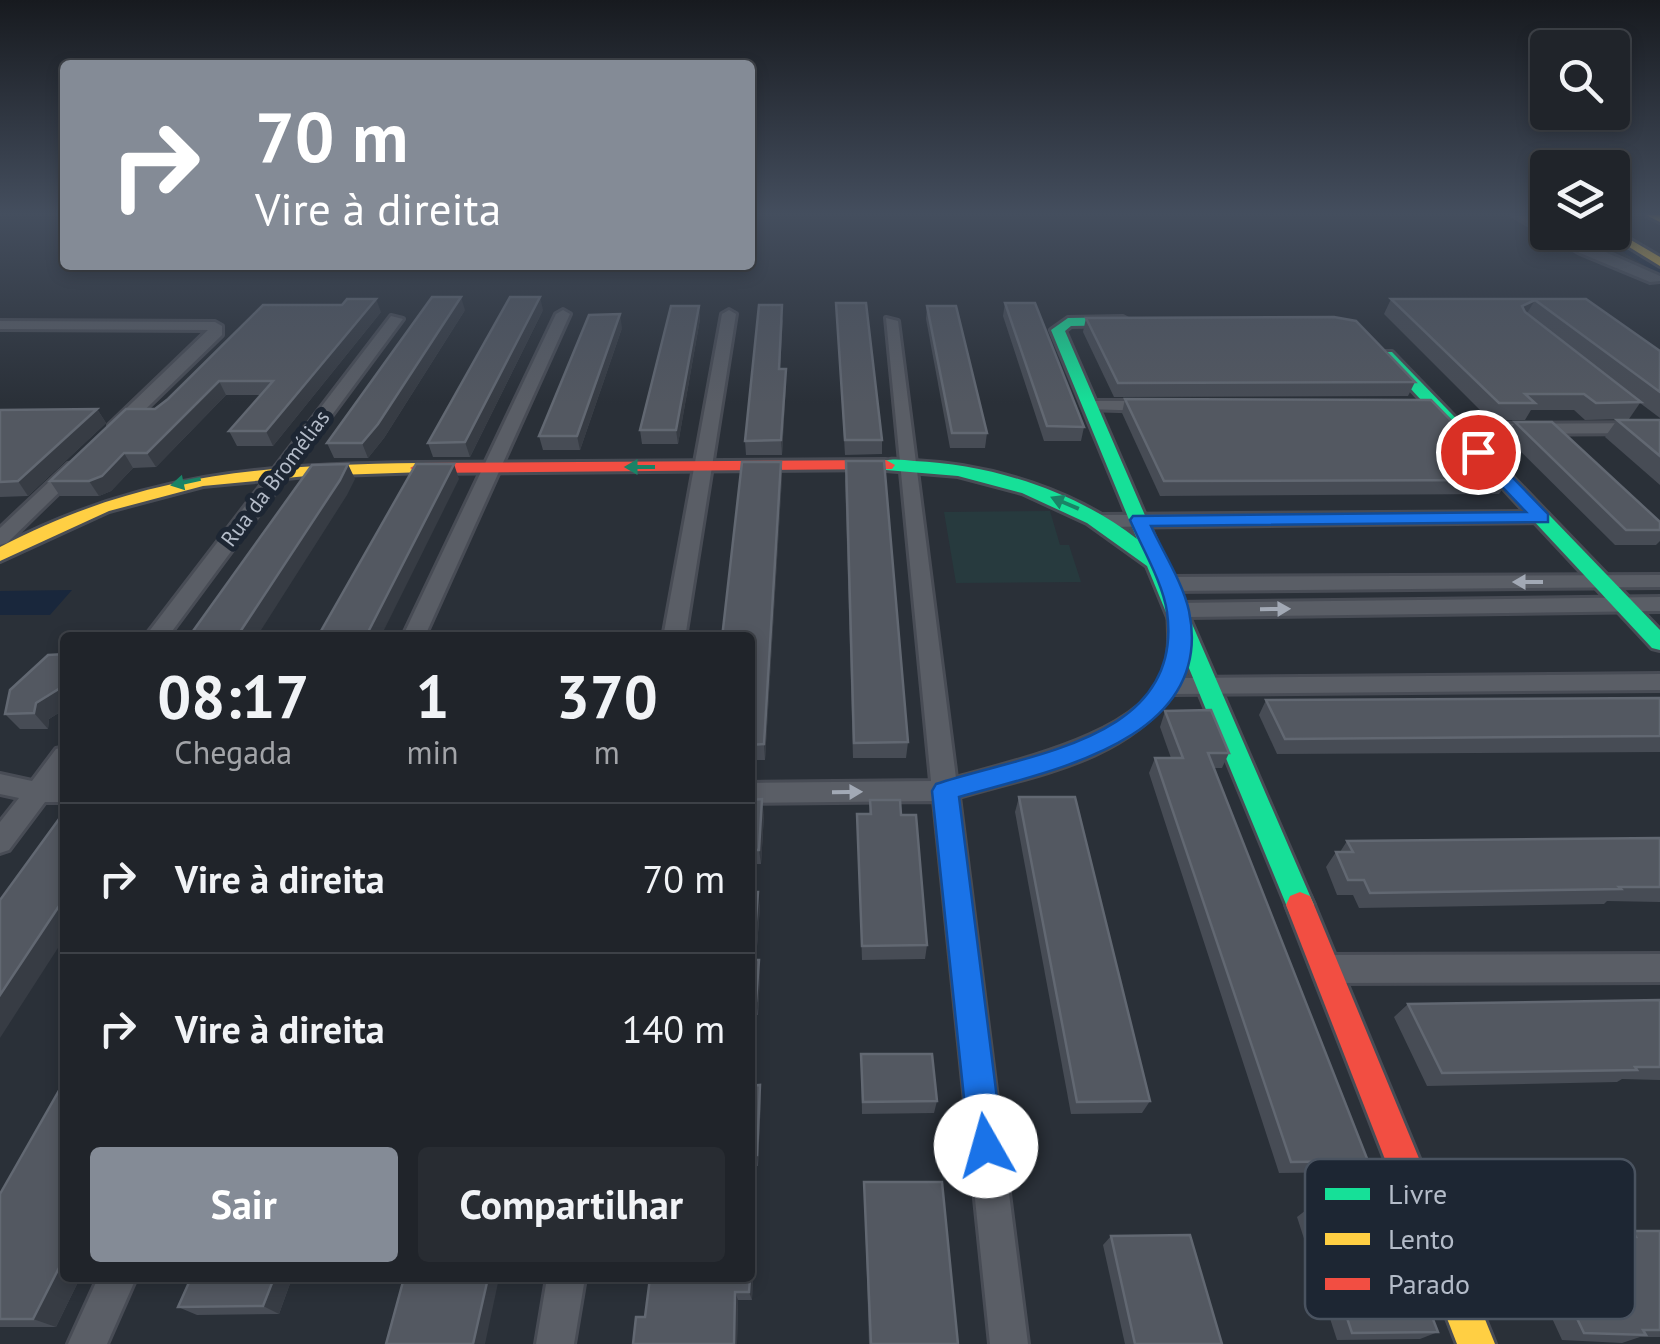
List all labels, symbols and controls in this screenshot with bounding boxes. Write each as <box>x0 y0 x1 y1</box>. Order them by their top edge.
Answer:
map controls <box>1530 30 1630 250</box>
button: search <box>1530 30 1630 130</box>
text: 70 m <box>255 91 408 181</box>
icon: right <box>90 100 220 230</box>
button: layers <box>1530 150 1630 250</box>
text: Vire à direita <box>255 179 501 237</box>
street label: Rua da Bromélias <box>215 404 335 552</box>
pin <box>1436 410 1521 495</box>
icon: arrive <box>1451 425 1506 480</box>
one-way arrow <box>624 459 656 475</box>
one-way arrow <box>170 475 201 491</box>
one-way arrow <box>1050 495 1080 511</box>
one-way arrow <box>1511 574 1543 590</box>
one-way arrow <box>1260 601 1292 617</box>
text: 08:17 <box>157 657 309 735</box>
text: 1 <box>416 657 450 735</box>
text: 370 <box>556 657 658 735</box>
text: Chegada <box>174 731 292 773</box>
text: min <box>407 731 459 773</box>
text: m <box>594 731 620 773</box>
one-way arrow <box>832 784 864 800</box>
icon: right <box>90 851 145 906</box>
text: Vire à direita <box>175 854 385 903</box>
text: 70 m <box>643 854 725 903</box>
icon: right <box>90 1001 145 1056</box>
text: Vire à direita <box>175 1004 385 1053</box>
text: 140 m <box>622 1004 725 1053</box>
position arrow <box>934 1094 1038 1198</box>
button: Sair <box>90 1147 398 1262</box>
button: Compartilhar <box>418 1147 725 1262</box>
legend <box>1305 1159 1635 1319</box>
text: Livre <box>1388 1175 1447 1212</box>
text: Lento <box>1388 1220 1455 1257</box>
text: Parado <box>1388 1265 1470 1302</box>

